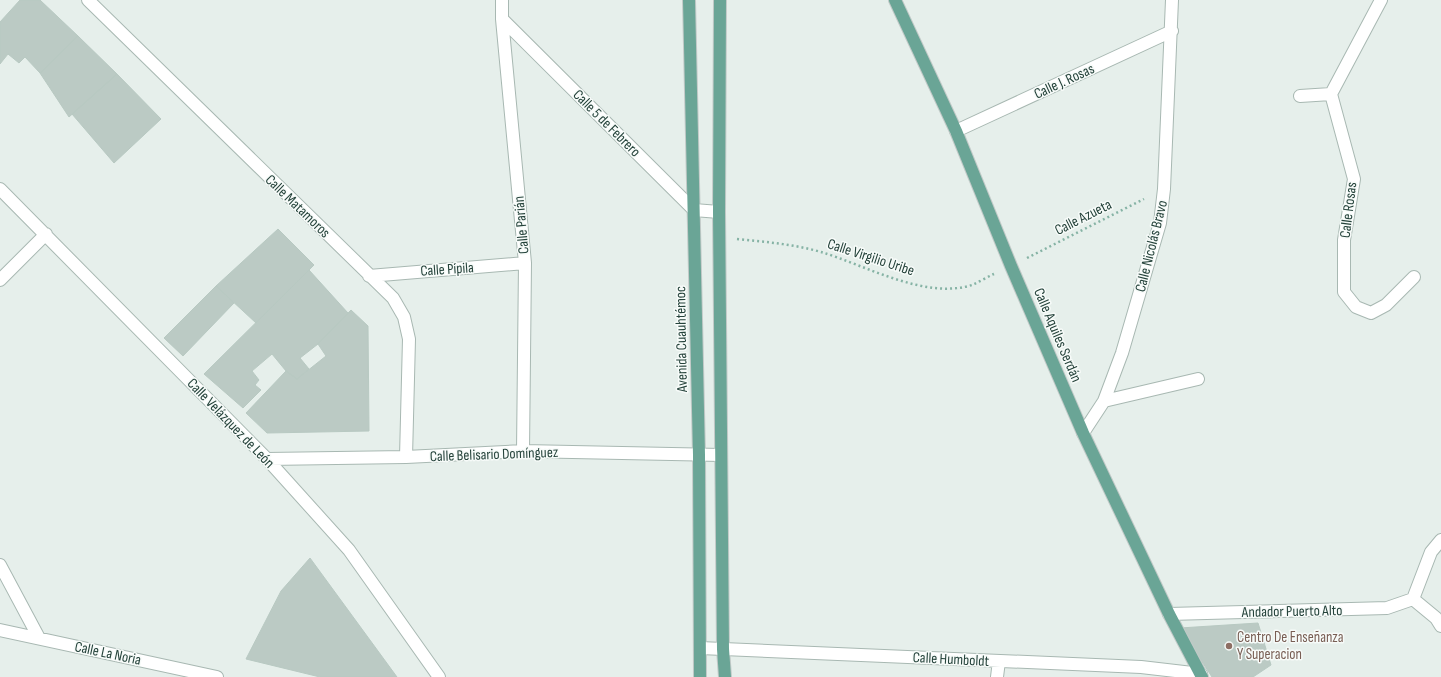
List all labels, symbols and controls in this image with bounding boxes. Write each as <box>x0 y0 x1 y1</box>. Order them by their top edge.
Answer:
street label: Calle J. Rosas <box>1031 59 1097 104</box>
street label: Calle 5 de Febrero <box>569 86 644 161</box>
street label: Calle Matamoros <box>261 171 334 242</box>
street label: Calle Rosas <box>1336 181 1361 239</box>
street label: Calle Parián <box>510 195 533 255</box>
street label: Calle Azueta <box>1052 195 1115 240</box>
street label: Calle Nicolás Bravo <box>1131 198 1172 294</box>
street label: Calle Virgilio Uribe <box>825 234 917 280</box>
street label: Calle Pípila <box>420 258 475 281</box>
street label: Calle Aquiles Serdán <box>1029 285 1086 385</box>
street label: Avenida Cuauhtémoc <box>671 286 692 393</box>
street label: Calle Velázquez de León <box>183 374 278 472</box>
street label: Calle Belisario Domínguez <box>430 443 559 466</box>
street label: Andador Puerto Alto <box>1241 601 1342 622</box>
place label: Centro De Enseñanza Y Superacion <box>1237 628 1344 664</box>
street label: Calle La Noria <box>73 637 143 670</box>
marker: Centro De Enseñanza Y Superacion <box>1224 641 1234 651</box>
street label: Calle Humboldt <box>912 648 990 671</box>

